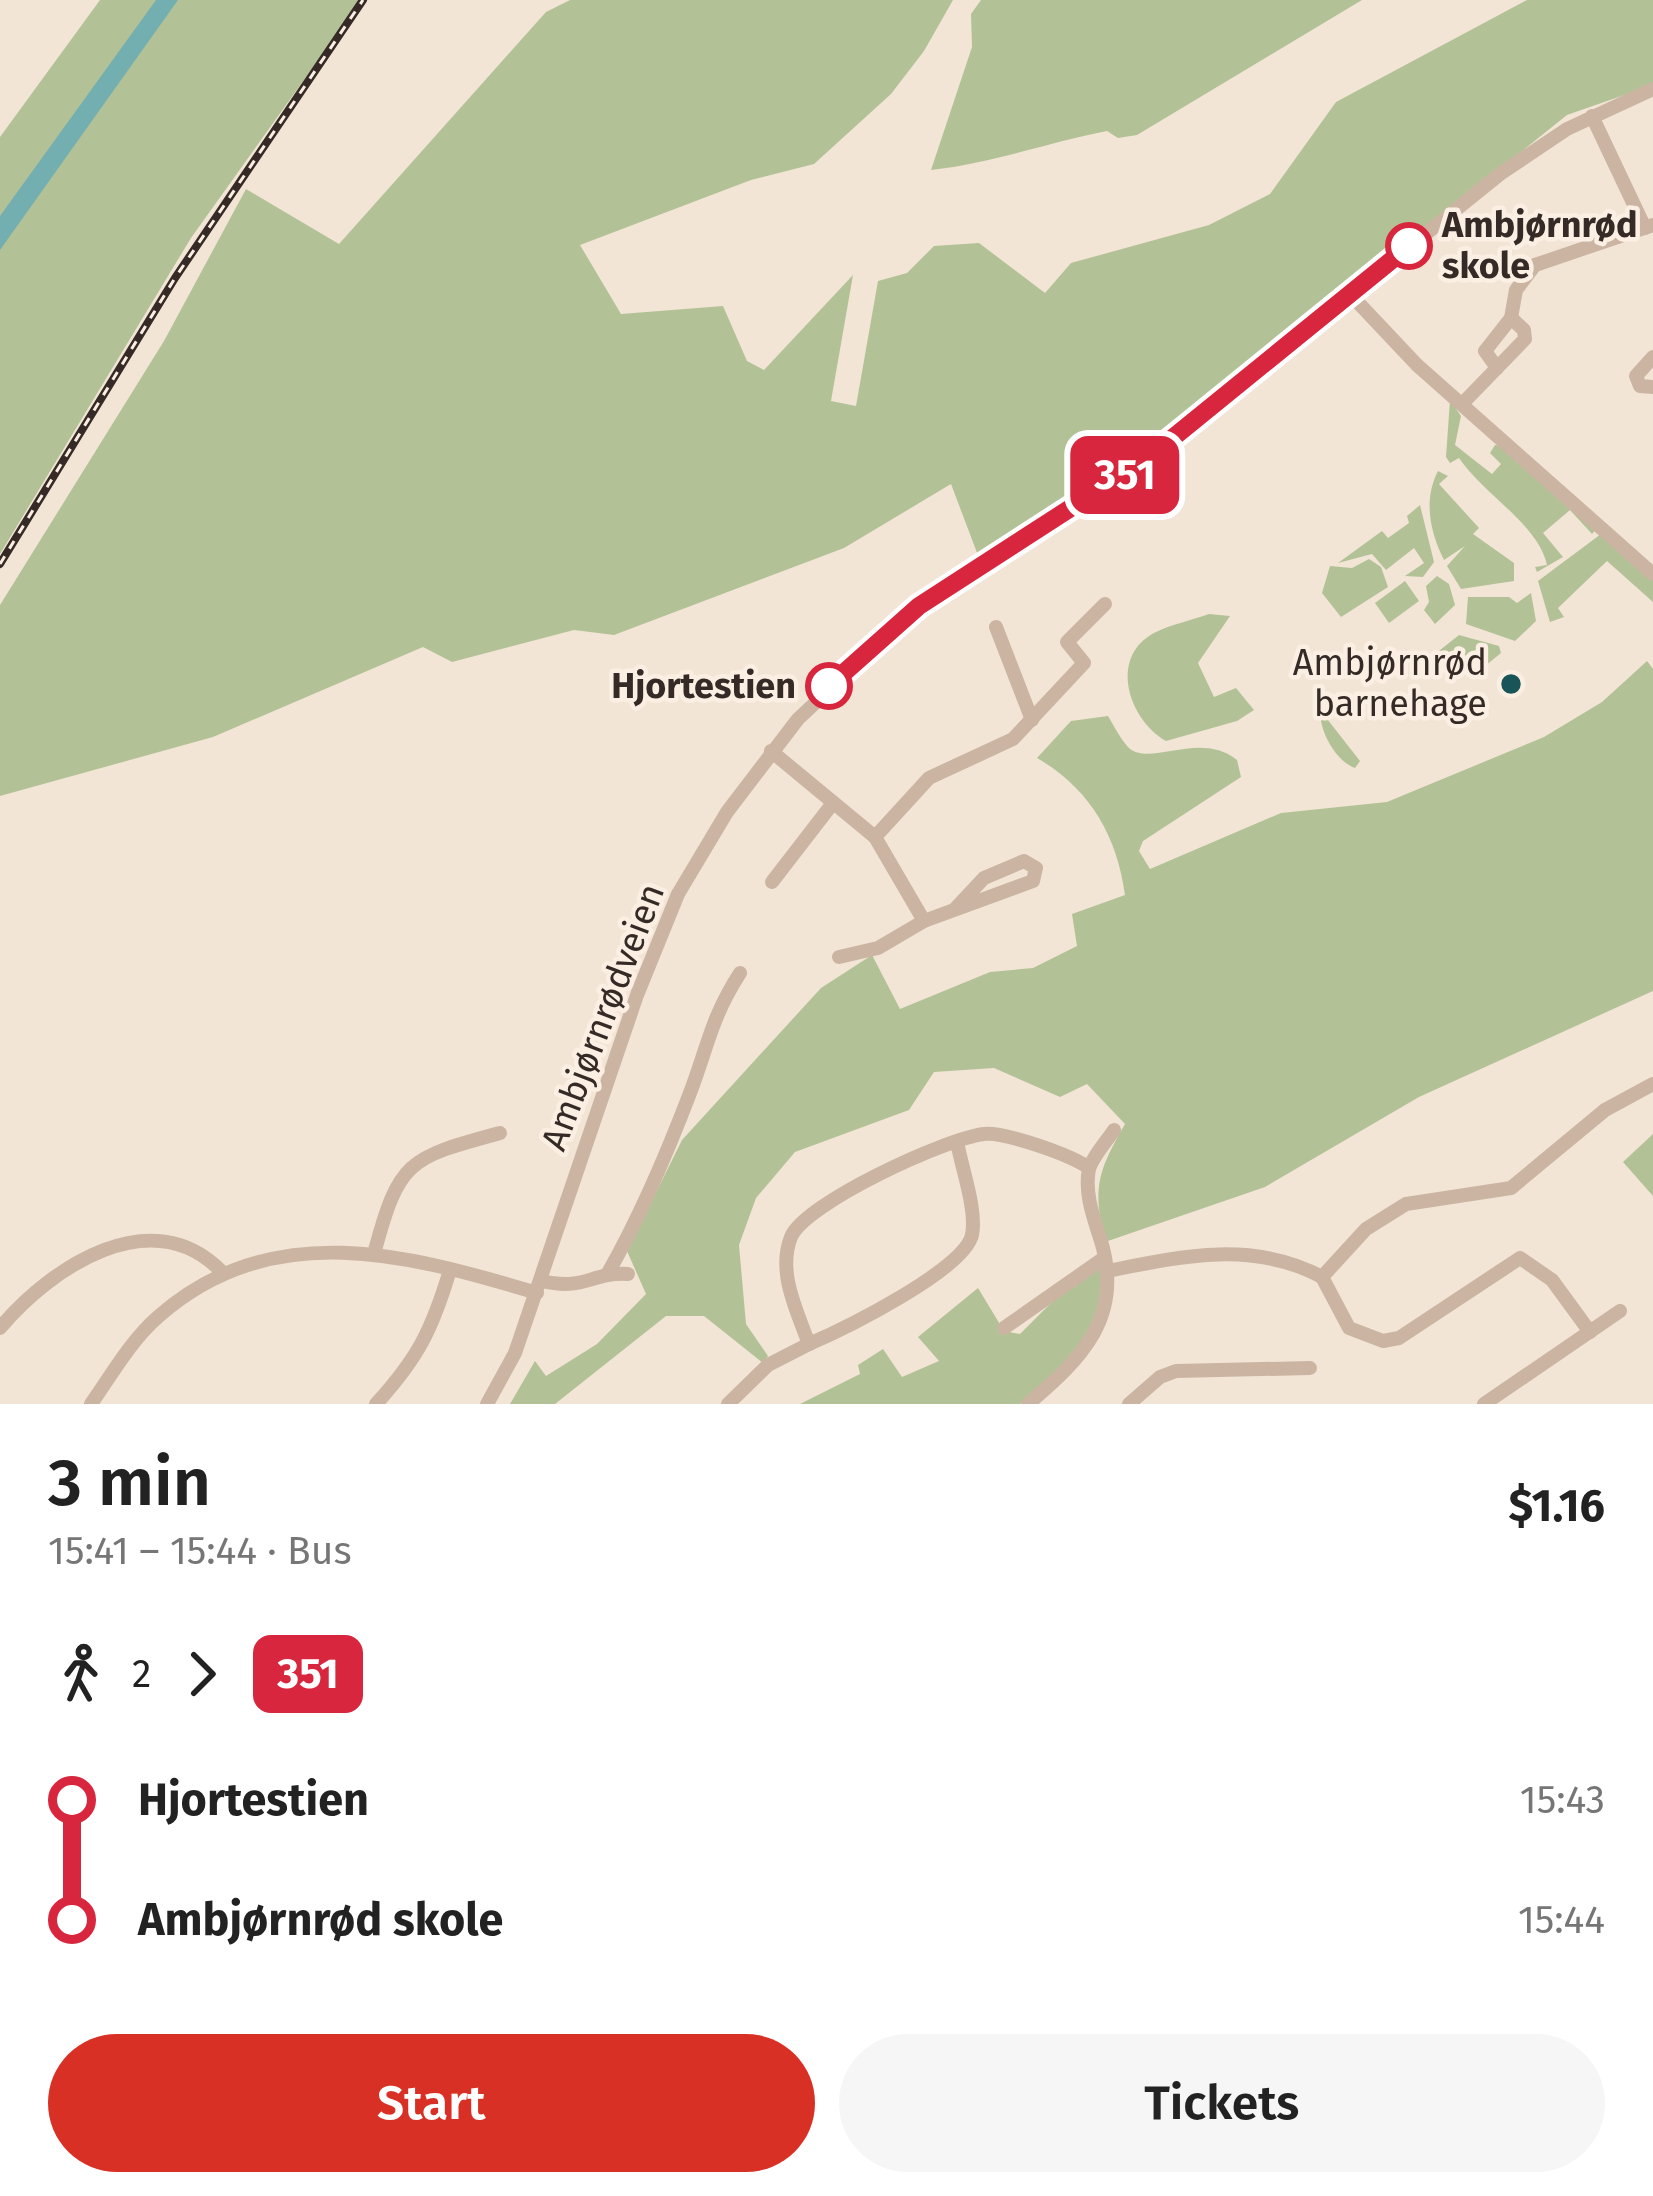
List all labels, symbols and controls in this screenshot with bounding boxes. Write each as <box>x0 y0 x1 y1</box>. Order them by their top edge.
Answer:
place label: Ambjørnrød skole <box>1441 203 1637 288</box>
marker: Ambjørnrød skole <box>1387 224 1431 268</box>
line badge: 351 <box>1056 436 1194 514</box>
text: 351 <box>1094 450 1156 500</box>
place label: Ambjørnrød barnehage <box>1293 641 1487 726</box>
place label: Hjortestien <box>611 664 796 708</box>
marker: Hjortestien <box>807 664 851 708</box>
marker: Ambjørnrød barnehage <box>1498 671 1524 697</box>
street label: Ambjørnrødveien <box>532 877 674 1157</box>
text: 3 min <box>48 1443 211 1522</box>
text: $1.16 <box>1508 1479 1605 1533</box>
text: 15:41 – 15:44 · Bus <box>48 1528 352 1574</box>
icon: walk <box>48 1641 114 1707</box>
icon: forward <box>169 1641 235 1707</box>
text: 351 <box>277 1649 339 1699</box>
text: 2 <box>132 1651 151 1697</box>
text: Hjortestien <box>138 1773 369 1827</box>
text: 15:43 <box>1520 1777 1605 1823</box>
text: Ambjørnrød skole <box>138 1893 503 1947</box>
text: 15:44 <box>1518 1897 1605 1943</box>
button: Start <box>48 2034 815 2172</box>
button: Tickets <box>839 2034 1605 2172</box>

